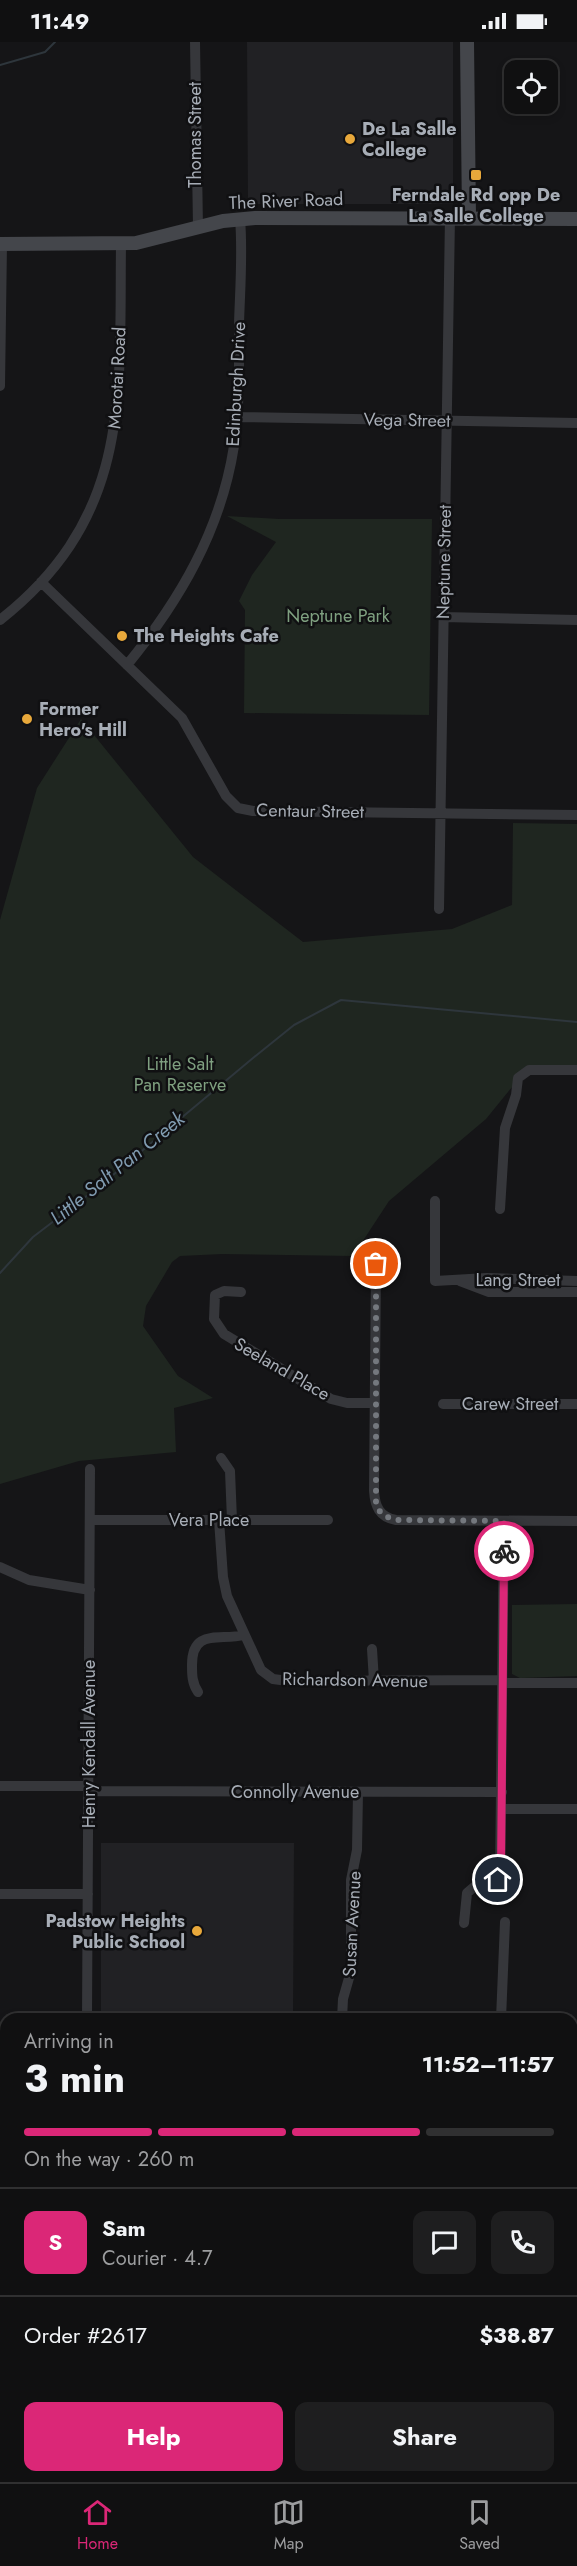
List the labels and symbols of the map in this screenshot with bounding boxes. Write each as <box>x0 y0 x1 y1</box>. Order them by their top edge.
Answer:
street label: Thomas Street <box>182 81 208 188</box>
place label: De La Salle College <box>362 116 457 163</box>
marker: De La Salle College <box>343 132 357 146</box>
marker: Ferndale Rd opp De La Salle College <box>469 168 483 182</box>
place label: Ferndale Rd opp De La Salle College <box>392 182 560 229</box>
street label: The River Road <box>228 186 344 216</box>
street label: Edinburgh Drive <box>220 321 252 447</box>
street label: Morotai Road <box>101 326 133 430</box>
street label: Vega Street <box>363 406 451 434</box>
street label: Neptune Street <box>430 504 458 619</box>
park label: Neptune Park <box>286 603 390 629</box>
place label: The Heights Cafe <box>134 623 279 649</box>
marker: The Heights Cafe <box>115 629 129 643</box>
place label: Former Hero's Hill <box>39 696 127 743</box>
marker: Former Hero's Hill <box>20 712 34 726</box>
street label: Centaur Street <box>256 797 365 825</box>
park label: Little Salt Pan Reserve <box>134 1051 226 1098</box>
water label: Little Salt Pan Creek <box>44 1104 192 1232</box>
pin <box>350 1238 401 1289</box>
street label: Lang Street <box>476 1267 561 1293</box>
street label: Seeland Place <box>229 1331 335 1407</box>
street label: Carew Street <box>462 1391 559 1417</box>
street label: Vera Place <box>169 1507 249 1533</box>
courier <box>474 1521 534 1581</box>
street label: Henry Kendall Avenue <box>76 1660 102 1828</box>
street label: Richardson Avenue <box>282 1666 428 1694</box>
street label: Connolly Avenue <box>231 1779 359 1805</box>
pin <box>472 1854 523 1905</box>
street label: Susan Avenue <box>336 1870 368 1978</box>
place label: Padstow Heights Public School <box>46 1908 185 1955</box>
marker: Padstow Heights Public School <box>190 1924 204 1938</box>

